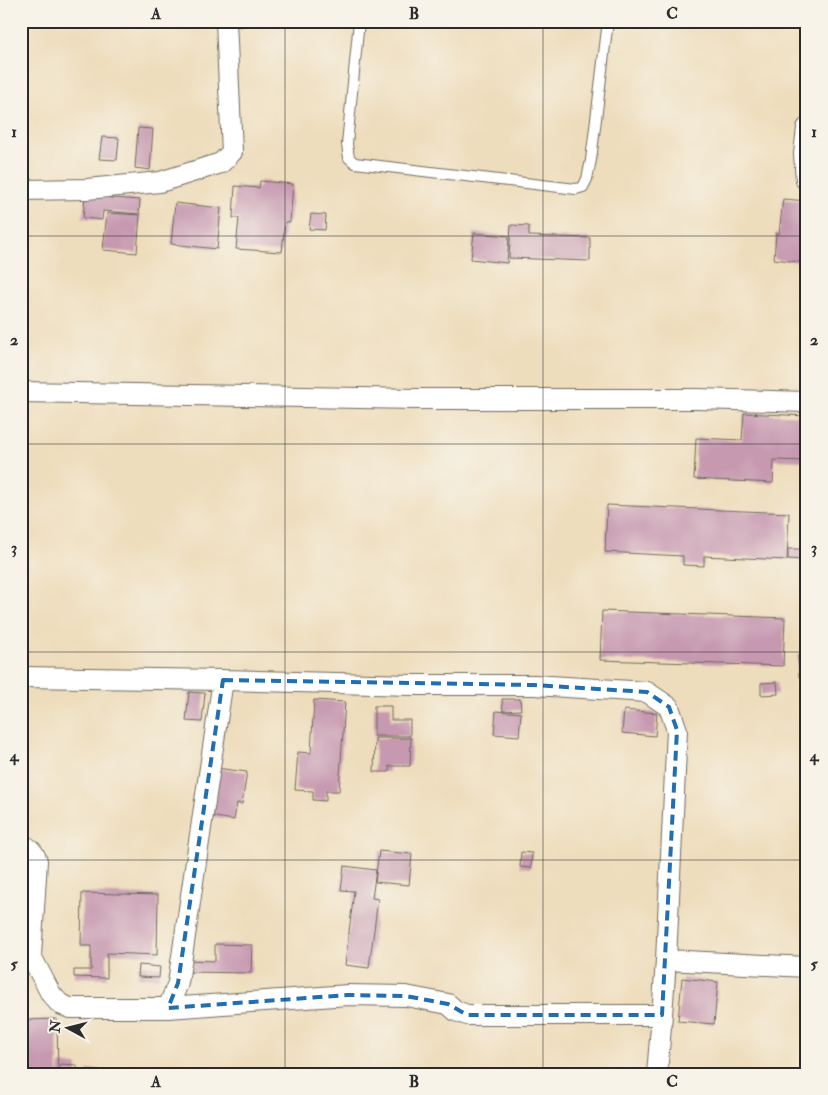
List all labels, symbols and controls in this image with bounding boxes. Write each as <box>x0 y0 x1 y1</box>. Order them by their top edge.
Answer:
text: A <box>150 4 162 24</box>
text: B <box>409 4 419 24</box>
text: C <box>666 4 678 24</box>
text: 1 <box>11 122 17 142</box>
text: 1 <box>811 122 817 142</box>
text: 2 <box>10 330 18 350</box>
text: 2 <box>810 330 818 350</box>
text: 3 <box>11 538 17 558</box>
text: 3 <box>811 538 817 558</box>
text: 4 <box>9 746 20 766</box>
text: 4 <box>809 746 820 766</box>
text: 5 <box>10 954 18 974</box>
text: 5 <box>810 954 818 974</box>
north arrow <box>42 1002 92 1052</box>
text: N <box>46 1019 65 1035</box>
text: A <box>150 1072 162 1092</box>
text: B <box>409 1072 419 1092</box>
text: C <box>666 1072 678 1092</box>

